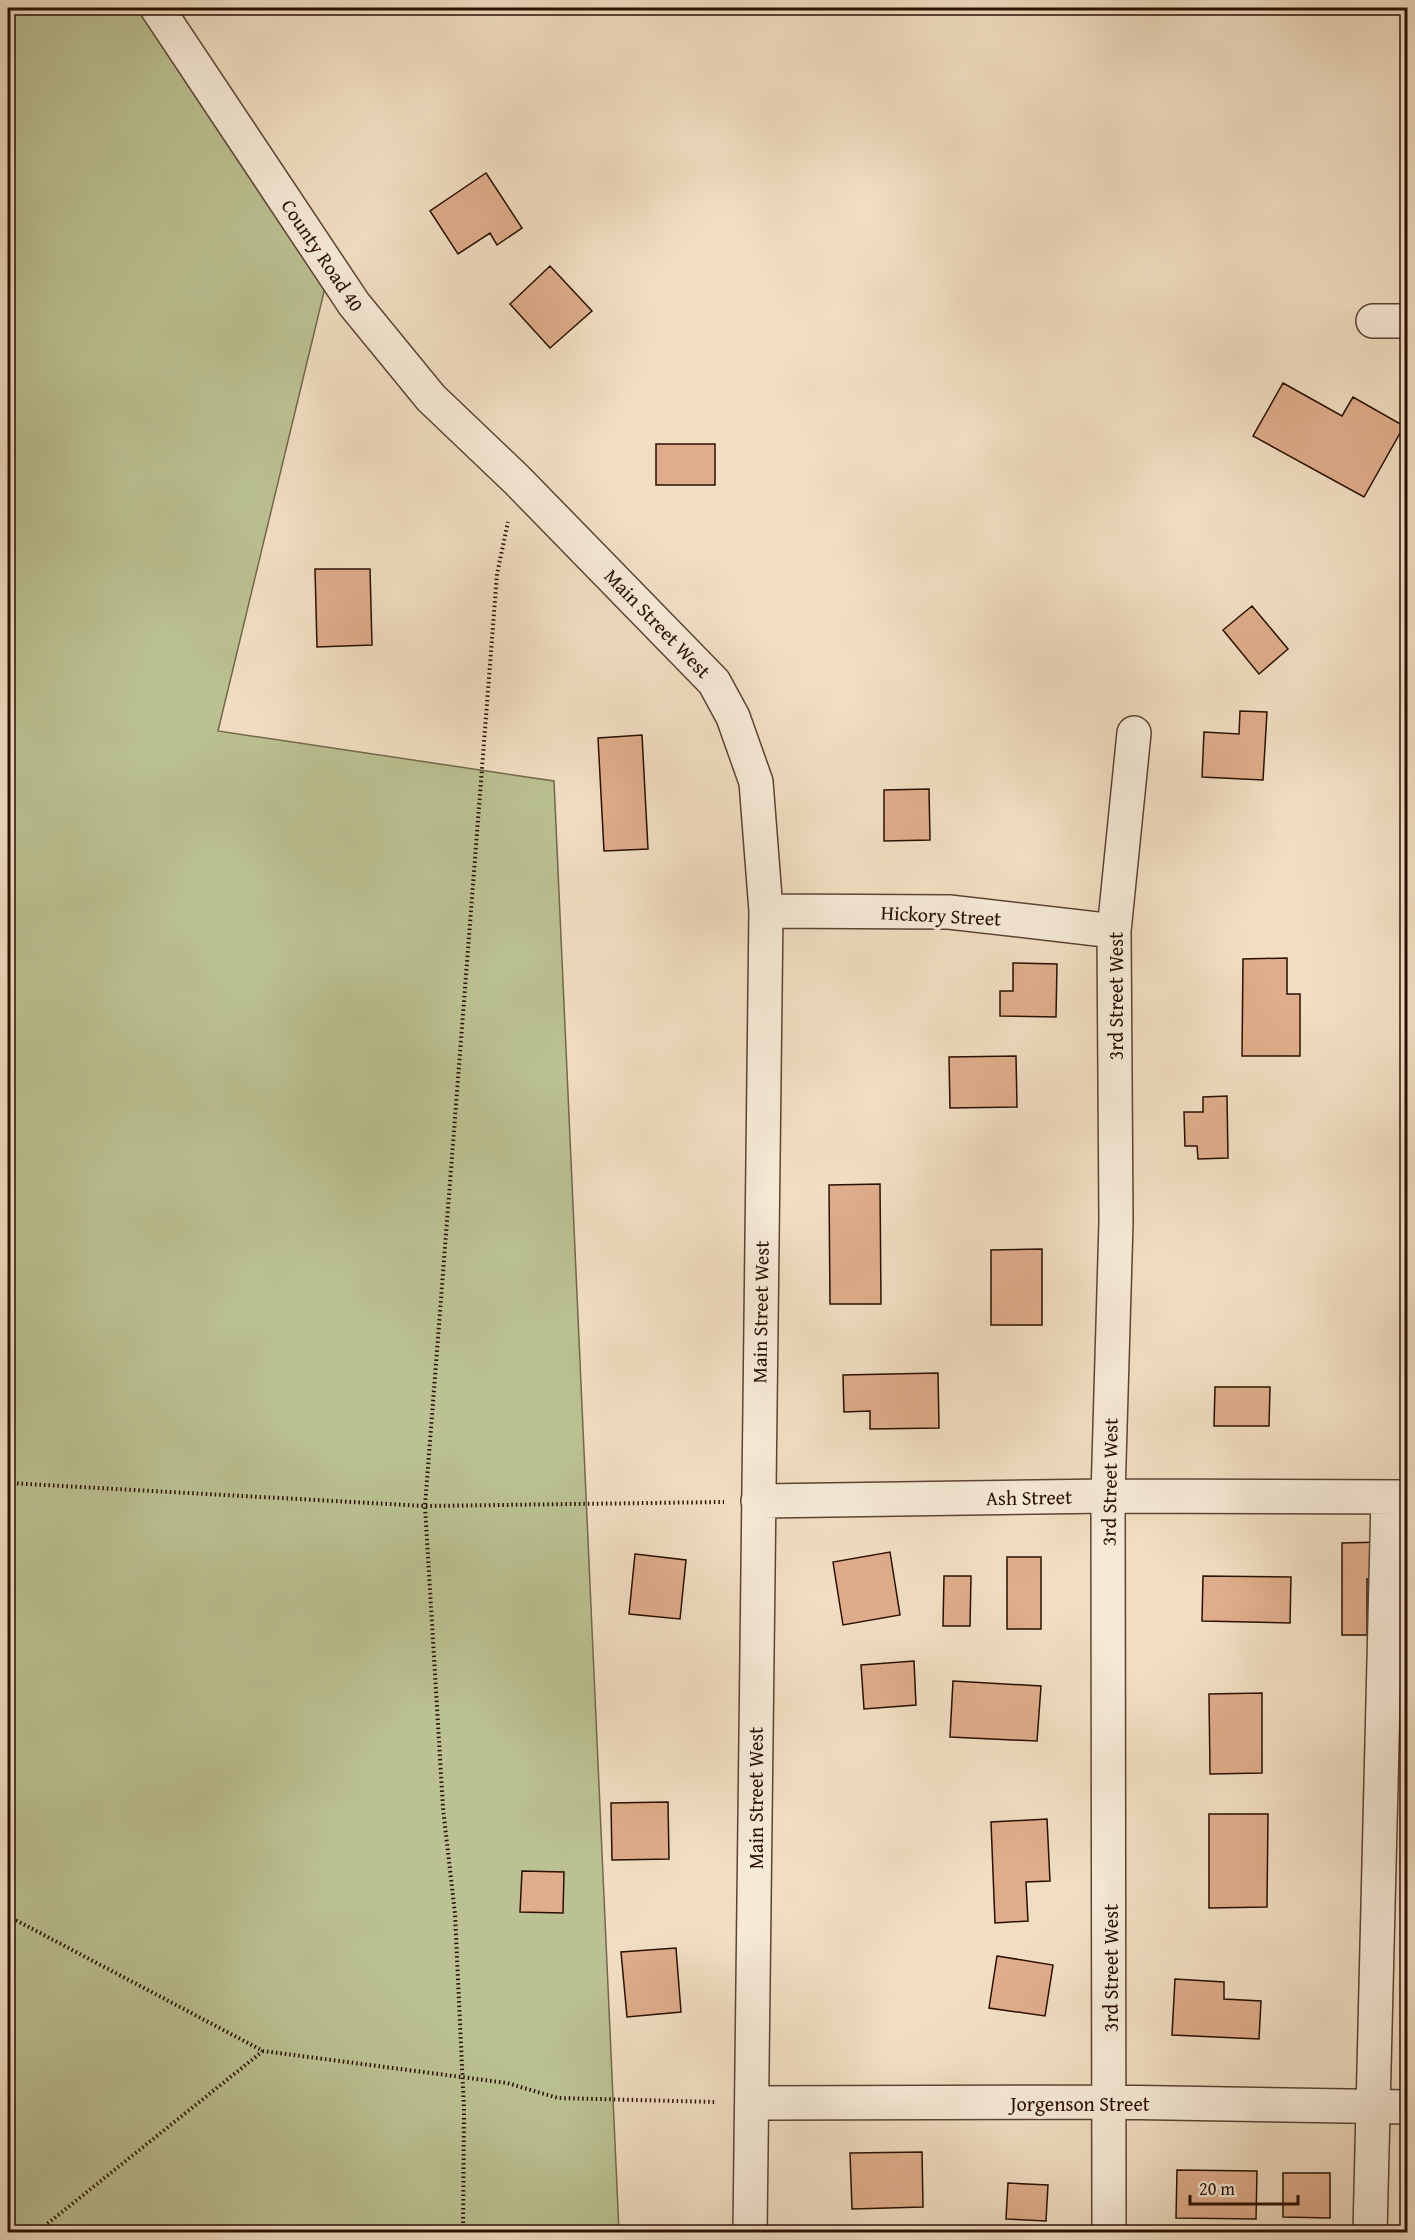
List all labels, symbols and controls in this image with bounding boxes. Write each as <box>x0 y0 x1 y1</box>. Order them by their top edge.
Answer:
street label: County Road 40 <box>275 193 371 317</box>
street label: Main Street West <box>598 562 718 684</box>
street label: Hickory Street <box>880 897 1002 933</box>
street label: 3rd Street West <box>1101 932 1130 1060</box>
street label: Main Street West <box>744 1240 776 1384</box>
street label: 3rd Street West <box>1093 1418 1125 1546</box>
street label: Ash Street <box>986 1482 1072 1512</box>
street label: Main Street West <box>741 1727 770 1869</box>
street label: 3rd Street West <box>1096 1904 1125 2032</box>
street label: Jorgenson Street <box>1007 2089 1150 2118</box>
scale bar <box>1190 2168 1298 2206</box>
text: 20 m <box>1199 2175 1235 2202</box>

